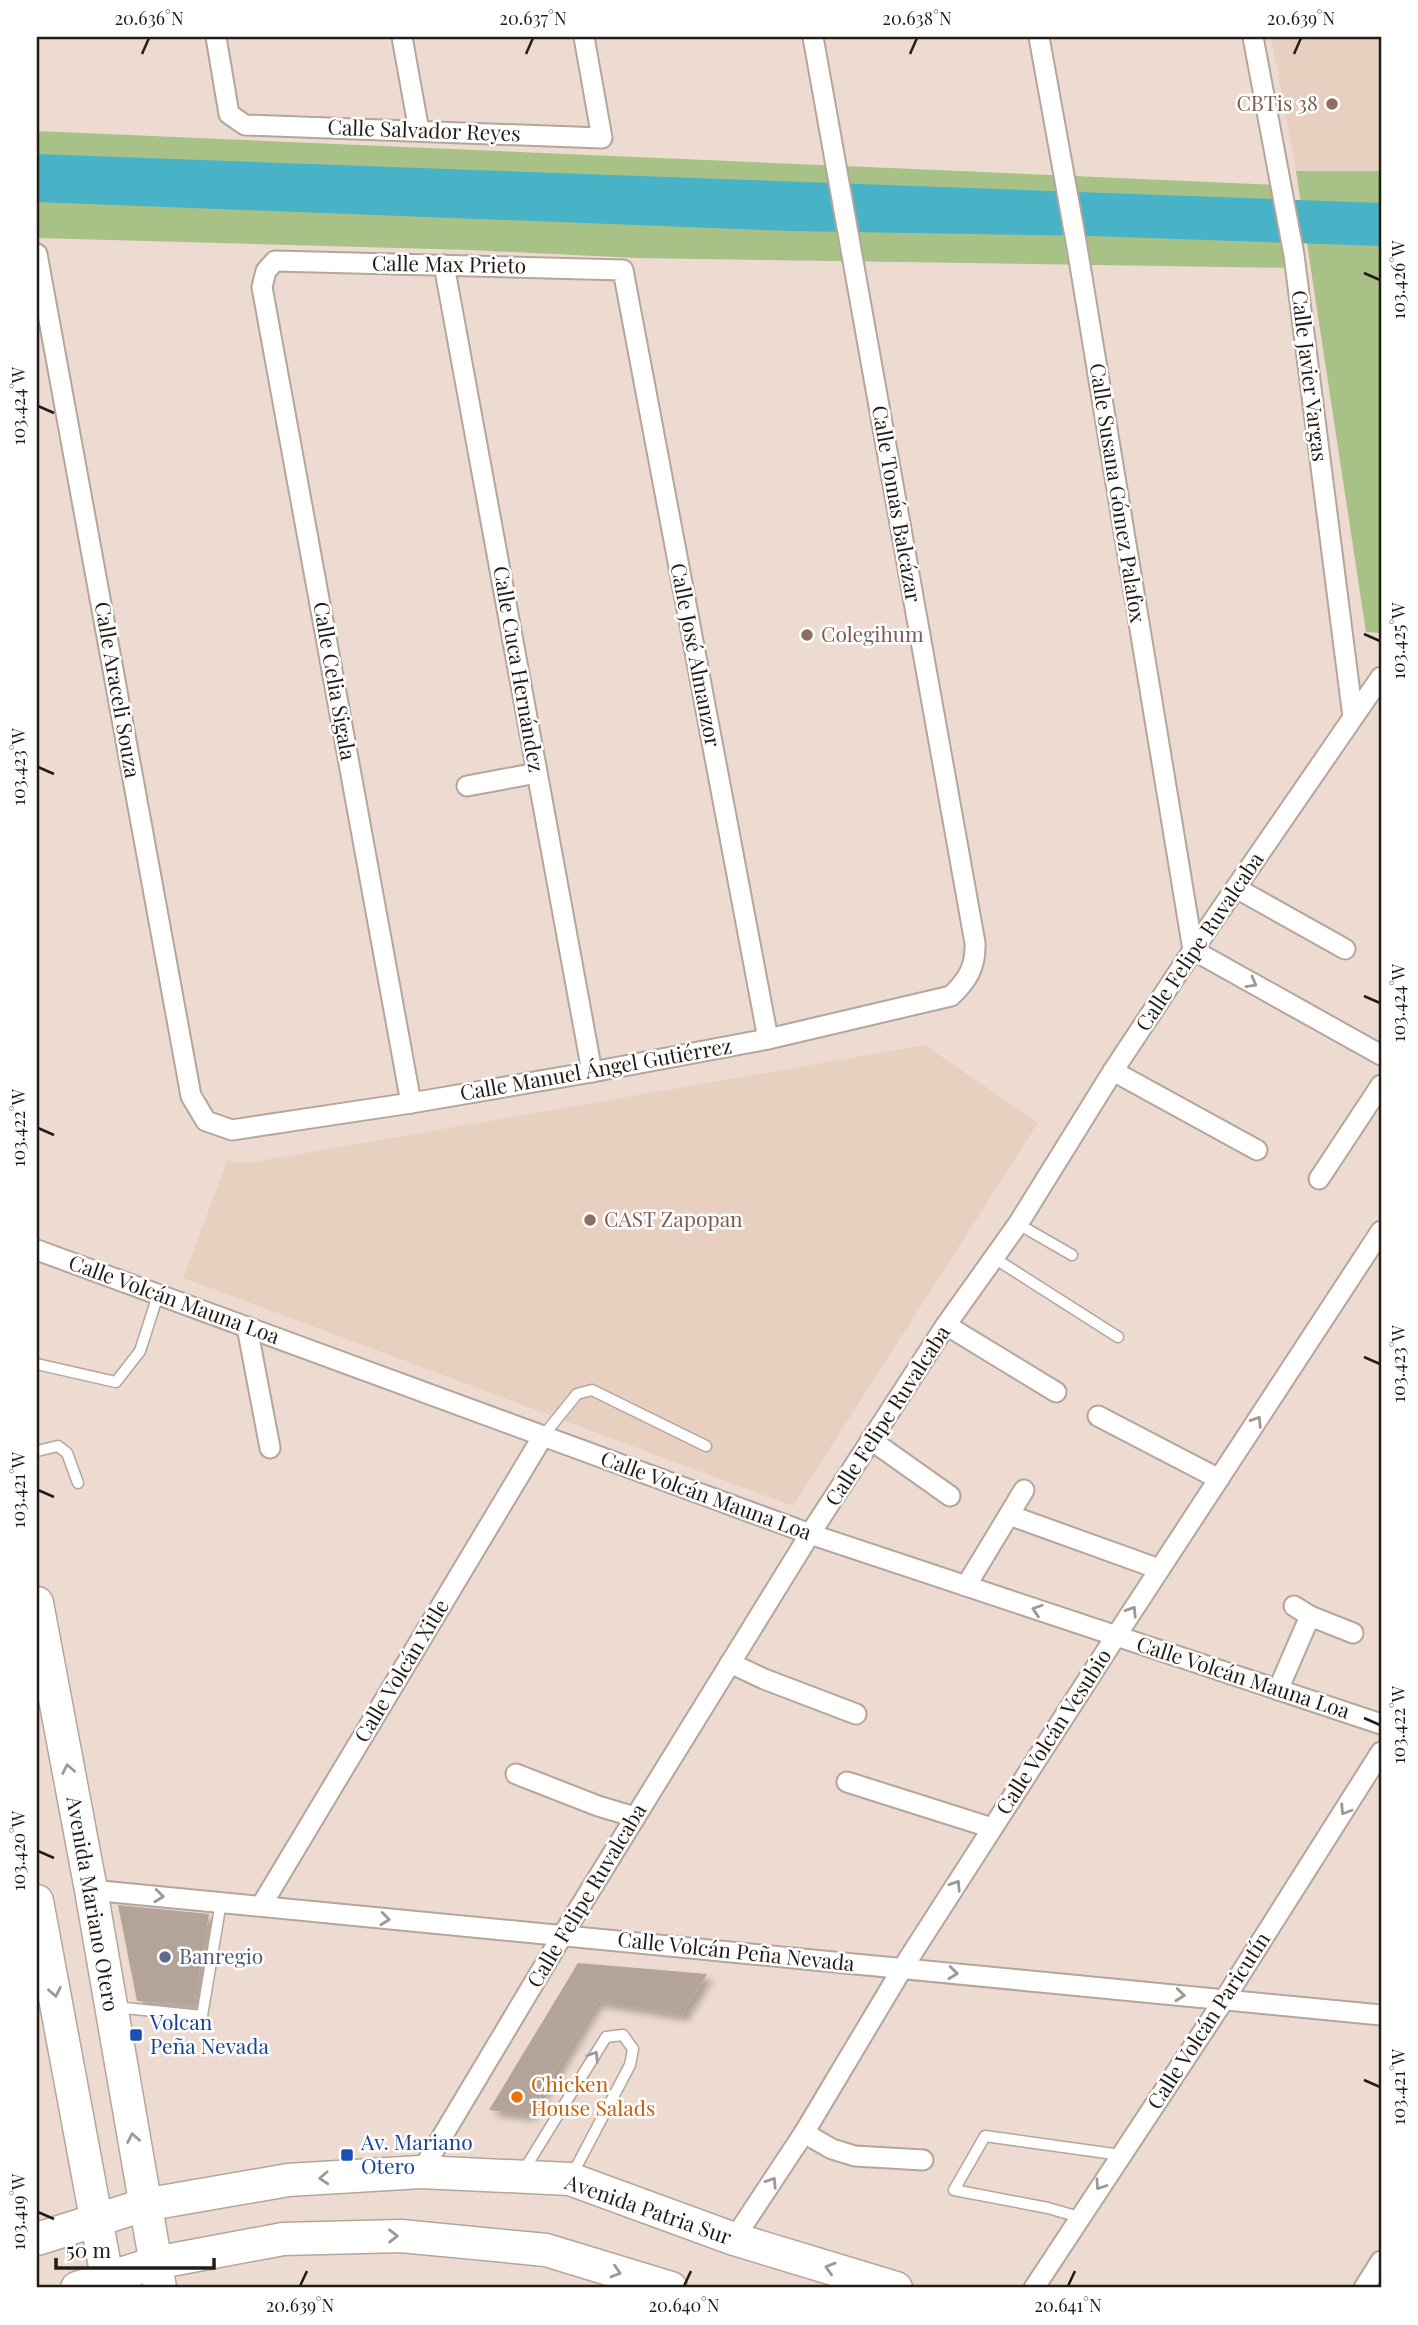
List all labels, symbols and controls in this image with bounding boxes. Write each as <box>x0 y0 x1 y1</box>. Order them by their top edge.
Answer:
text: 20.636°N <box>114 6 184 30</box>
text: 20.637°N <box>499 6 567 30</box>
text: 20.638°N <box>882 6 952 30</box>
text: 20.639°N <box>1267 6 1336 30</box>
place label: CBTis 38 <box>1236 88 1318 116</box>
marker: CBTis 38 <box>1324 96 1340 112</box>
street label: Calle Salvador Reyes <box>327 112 521 146</box>
text: 103.426°W <box>1386 240 1410 320</box>
street label: Calle Max Prieto <box>372 248 527 278</box>
street label: Calle Javier Vargas <box>1287 289 1335 463</box>
street label: Calle Susana Gómez Palafox <box>1085 361 1153 625</box>
text: 103.424°W <box>6 366 30 445</box>
street label: Calle Tomás Balcázar <box>867 403 929 605</box>
street label: Calle José Almanzor <box>665 560 729 750</box>
street label: Calle Cuca Hernández <box>488 563 552 774</box>
street label: Calle Araceli Souza <box>90 599 148 781</box>
street label: Calle Celia Sigala <box>308 599 364 763</box>
text: 103.425°W <box>1386 602 1410 680</box>
place label: Colegihum <box>821 619 924 647</box>
marker: Colegihum <box>799 627 815 643</box>
text: 103.423°W <box>6 728 30 806</box>
street label: Calle Felipe Ruvalcaba <box>1128 846 1269 1036</box>
text: 103.424°W <box>1386 963 1410 1042</box>
one-way arrow <box>1245 975 1258 989</box>
street label: Calle Manuel Ángel Gutiérrez <box>458 1030 734 1106</box>
text: 103.422°W <box>6 1088 30 1167</box>
place label: CAST Zapopan <box>604 1204 743 1232</box>
marker: CAST Zapopan <box>582 1212 598 1228</box>
street label: Calle Volcán Mauna Loa <box>65 1247 285 1350</box>
street label: Calle Felipe Ruvalcaba <box>817 1319 956 1511</box>
text: 103.423°W <box>1386 1325 1410 1403</box>
one-way arrow <box>1249 1415 1262 1428</box>
street label: Calle Volcán Mauna Loa <box>597 1443 817 1546</box>
text: 103.421°W <box>6 1451 30 1528</box>
street label: Calle Volcán Xitle <box>346 1593 454 1747</box>
one-way arrow <box>1032 1604 1044 1618</box>
one-way arrow <box>1124 1605 1137 1618</box>
street label: Calle Volcán Mauna Loa <box>1133 1628 1354 1724</box>
street label: Calle Volcán Vesubio <box>988 1643 1116 1819</box>
text: 103.422°W <box>1386 1685 1410 1764</box>
one-way arrow <box>61 1763 76 1775</box>
street label: Avenida Mariano Otero <box>61 1793 127 2014</box>
street label: Calle Felipe Ruvalcaba <box>519 1797 652 1992</box>
one-way arrow <box>1340 1802 1353 1815</box>
text: 103.420°W <box>6 1810 30 1891</box>
one-way arrow <box>948 1879 961 1892</box>
one-way arrow <box>153 1889 165 1904</box>
one-way arrow <box>380 1911 391 1926</box>
street label: Calle Volcán Peña Nevada <box>616 1924 857 1976</box>
street label: Calle Volcán Paricutín <box>1139 1926 1275 2114</box>
place label: Banregio <box>179 1941 263 1969</box>
marker: Banregio <box>157 1949 173 1965</box>
one-way arrow <box>948 1966 959 1981</box>
one-way arrow <box>46 1986 61 1998</box>
one-way arrow <box>1174 1988 1186 2003</box>
place label: Volcan Peña Nevada <box>149 2007 269 2059</box>
marker: Volcan Peña Nevada <box>128 2027 144 2043</box>
text: 103.421°W <box>1386 2048 1410 2125</box>
one-way arrow <box>586 2050 599 2063</box>
place label: Chicken House Salads <box>531 2069 655 2121</box>
marker: Chicken House Salads <box>509 2089 525 2105</box>
place label: Av. Mariano Otero <box>360 2127 473 2179</box>
one-way arrow <box>126 2132 141 2144</box>
marker: Av. Mariano Otero <box>339 2147 355 2163</box>
street label: Avenida Patria Sur <box>561 2166 736 2250</box>
one-way arrow <box>318 2170 329 2185</box>
text: 103.419°W <box>6 2173 30 2250</box>
one-way arrow <box>763 2177 776 2190</box>
one-way arrow <box>1096 2177 1109 2190</box>
scale bar <box>56 2227 214 2271</box>
one-way arrow <box>388 2228 398 2244</box>
text: 50 m <box>66 2235 112 2263</box>
one-way arrow <box>825 2262 837 2277</box>
one-way arrow <box>610 2263 622 2278</box>
text: 20.639°N <box>266 2293 335 2317</box>
text: 20.640°N <box>648 2293 720 2317</box>
text: 20.641°N <box>1034 2293 1102 2317</box>

